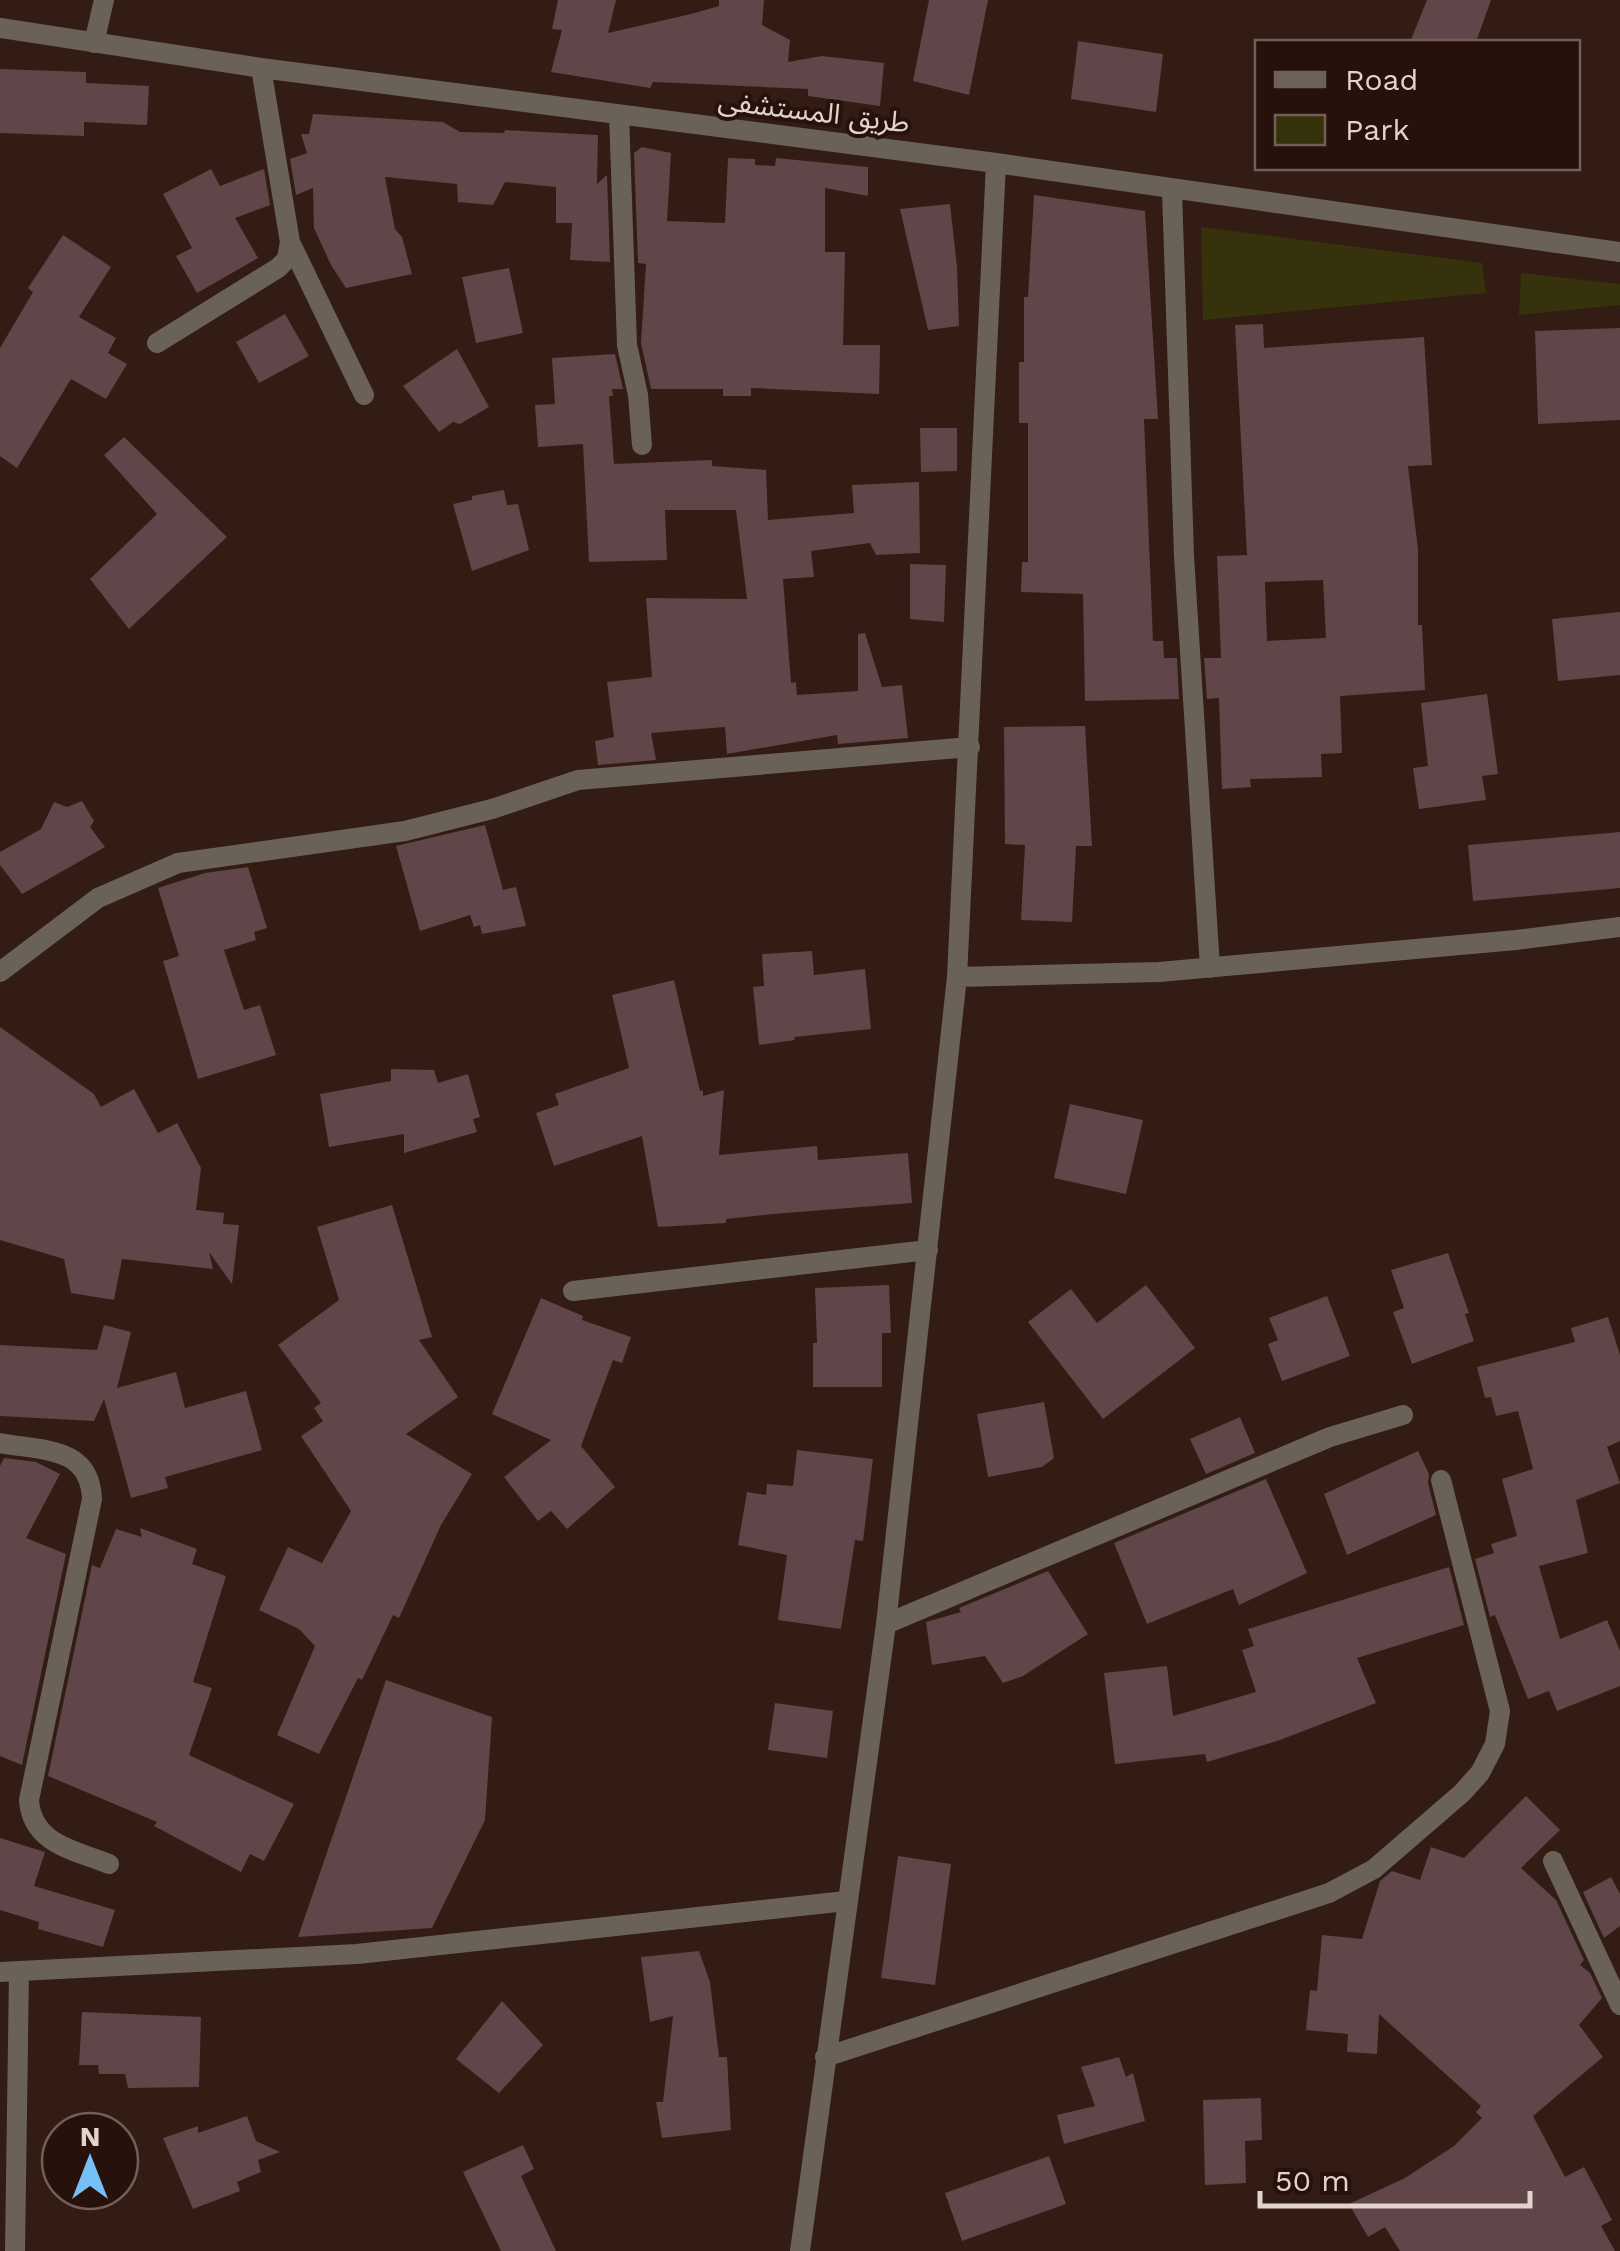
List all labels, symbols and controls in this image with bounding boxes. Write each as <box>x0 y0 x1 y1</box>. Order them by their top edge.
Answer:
legend <box>1255 40 1580 170</box>
text: Road <box>1345 62 1418 97</box>
street label: طريق المستشفى <box>716 83 911 141</box>
text: Park <box>1345 112 1410 147</box>
north arrow <box>40 2111 140 2211</box>
text: N <box>80 2120 100 2153</box>
scale bar <box>1260 2146 1530 2208</box>
text: 50 m <box>1275 2163 1350 2198</box>

